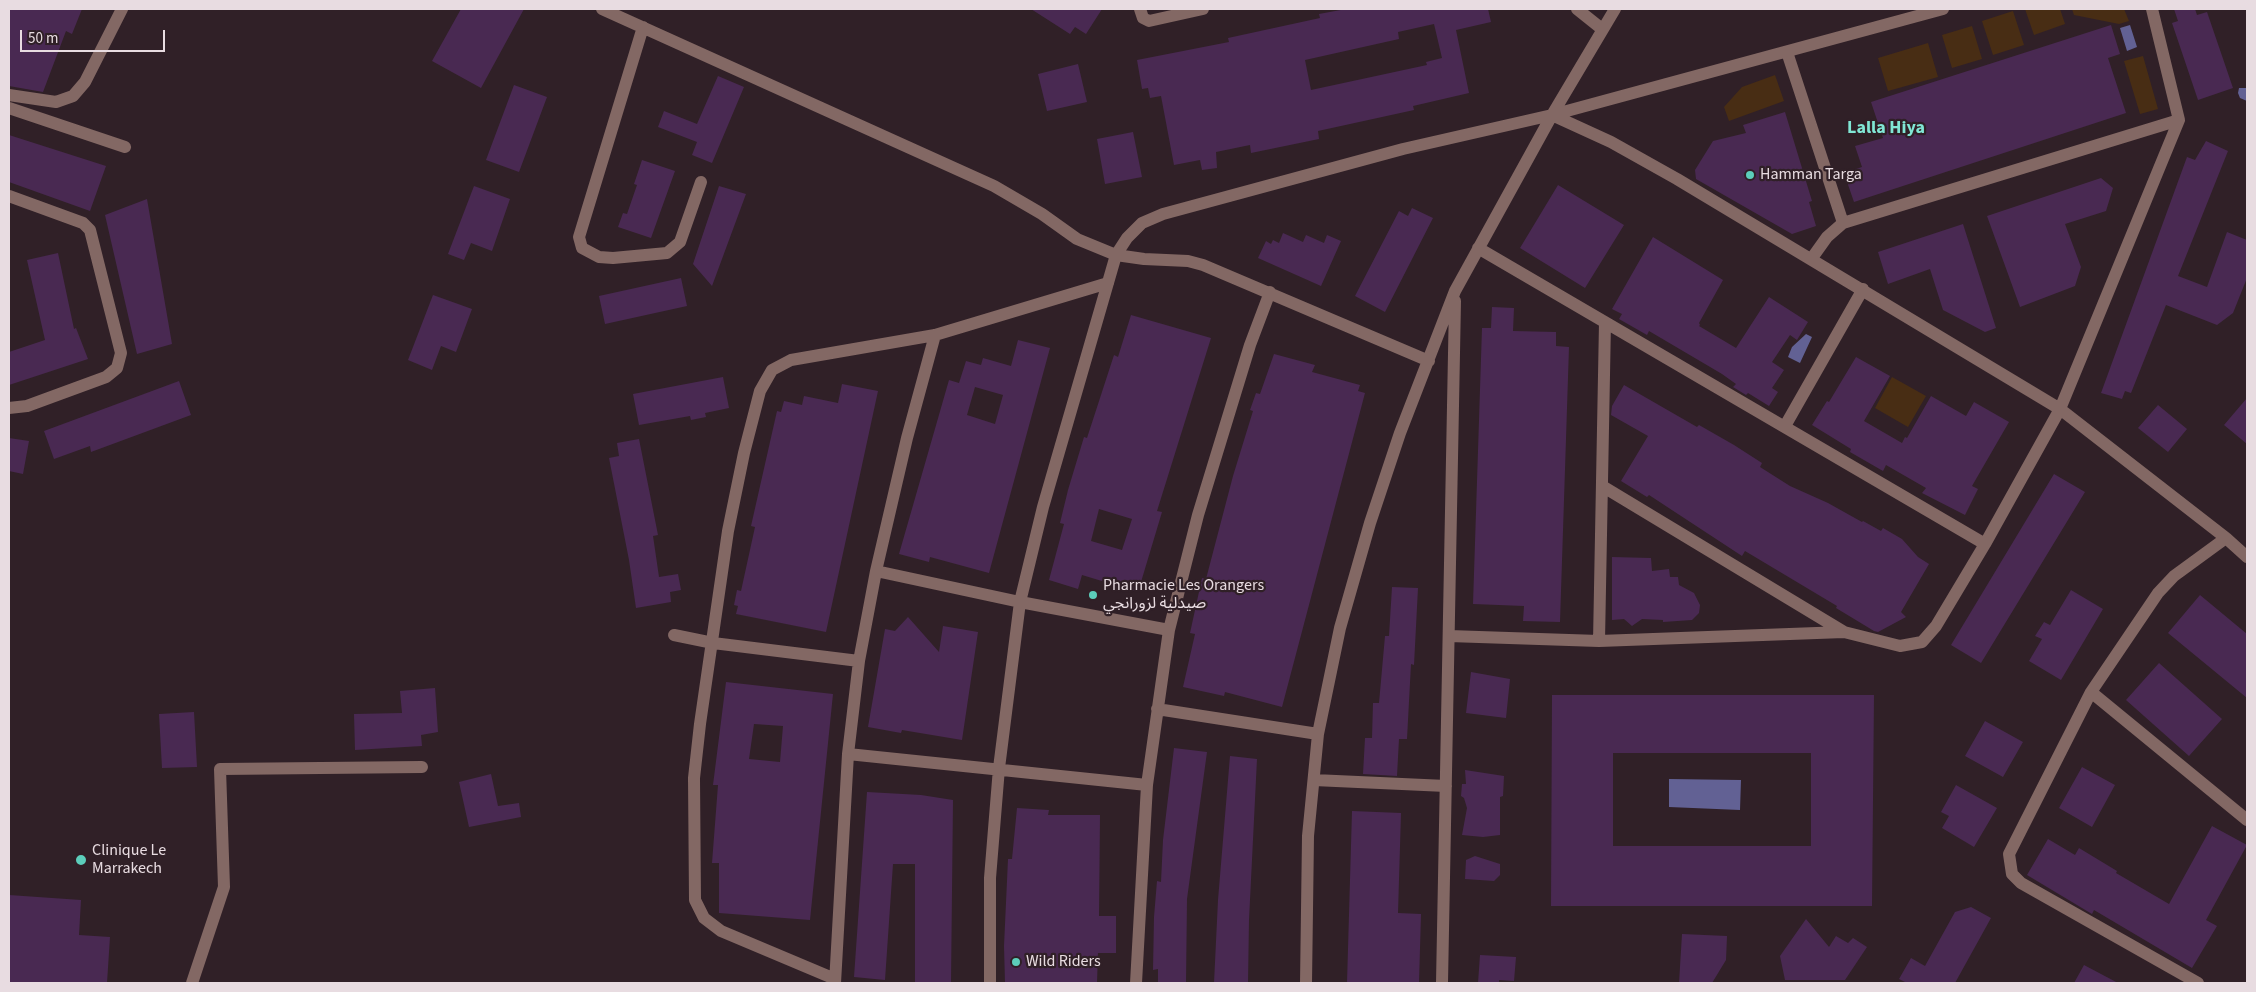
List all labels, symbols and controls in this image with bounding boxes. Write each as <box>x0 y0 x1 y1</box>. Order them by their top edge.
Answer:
scale bar <box>22 20 168 52</box>
text: 50 m <box>28 28 58 49</box>
district label: Lalla Hiya <box>1847 118 1925 140</box>
place label: Hamman Targa <box>1760 165 1862 185</box>
marker: Hamman Targa <box>1744 169 1756 181</box>
place label: Pharmacie Les Orangers صيدلية لزورانجي <box>1103 576 1264 614</box>
marker: Pharmacie Les Orangers صيدلية لزورانجي <box>1087 589 1099 601</box>
place label: Clinique Le Marrakech <box>92 841 166 879</box>
marker: Clinique Le Marrakech <box>74 853 88 867</box>
place label: Wild Riders <box>1026 952 1101 972</box>
marker: Wild Riders <box>1010 956 1022 968</box>

